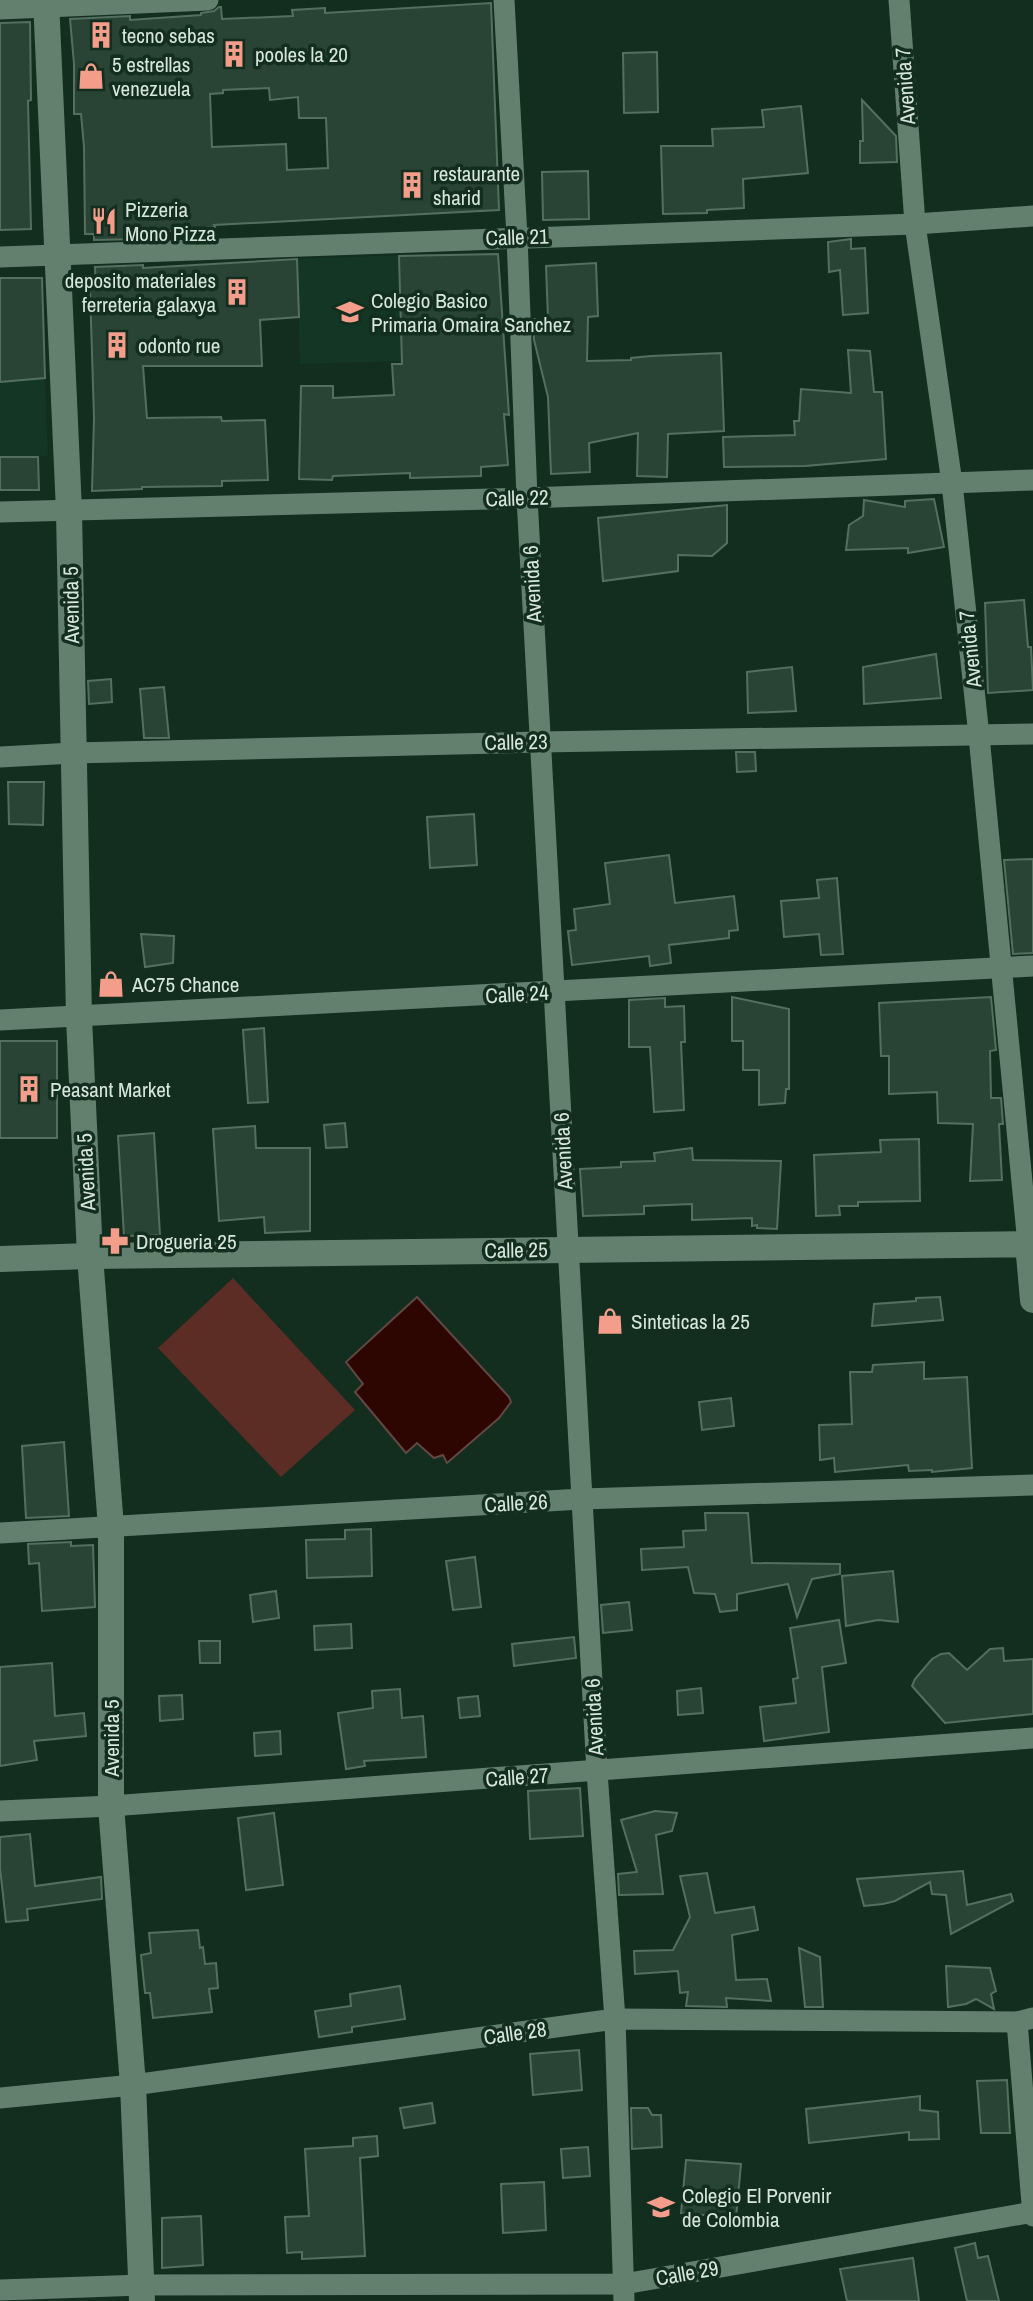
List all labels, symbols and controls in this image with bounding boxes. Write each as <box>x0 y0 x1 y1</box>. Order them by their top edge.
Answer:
building icon: tecno sebas <box>86 20 116 50</box>
place label: tecno sebas <box>122 21 215 50</box>
building icon: pooles la 20 <box>219 39 249 69</box>
place label: pooles la 20 <box>255 40 348 69</box>
street label: Avenida 7 <box>888 46 922 127</box>
place label: 5 estrellas venezuela <box>112 50 191 103</box>
shop icon: 5 estrellas venezuela <box>76 61 106 91</box>
place label: restaurante sharid <box>433 159 520 212</box>
building icon: restaurante sharid <box>397 170 427 200</box>
place label: Pizzeria Mono Pizza <box>125 195 216 248</box>
restaurant icon: Pizzeria Mono Pizza <box>89 206 119 236</box>
street label: Calle 21 <box>485 221 549 253</box>
place label: deposito materiales ferreteria galaxya <box>65 266 216 319</box>
building icon: deposito materiales ferreteria galaxya <box>222 277 252 307</box>
place label: Colegio Basico Primaria Omaira Sanchez <box>371 286 571 339</box>
school or university icon: Colegio Basico Primaria Omaira Sanchez <box>335 297 365 327</box>
building icon: odonto rue <box>102 330 132 360</box>
place label: odonto rue <box>138 331 220 360</box>
street label: Calle 22 <box>485 482 549 514</box>
street label: Avenida 6 <box>515 545 549 624</box>
street label: Avenida 5 <box>56 566 86 645</box>
street label: Avenida 7 <box>952 609 989 690</box>
street label: Calle 23 <box>484 727 548 757</box>
shop icon: AC75 Chance <box>96 969 126 999</box>
place label: AC75 Chance <box>131 970 239 999</box>
street label: Calle 24 <box>485 978 550 1010</box>
building icon: Peasant Market <box>14 1074 44 1104</box>
place label: Peasant Market <box>50 1075 171 1104</box>
street label: Avenida 6 <box>546 1112 580 1191</box>
street label: Avenida 5 <box>69 1133 103 1212</box>
pharmacy icon: Drogueria 25 <box>100 1226 130 1256</box>
place label: Drogueria 25 <box>136 1227 237 1256</box>
street label: Calle 25 <box>484 1235 548 1265</box>
shop icon: Sinteticas la 25 <box>595 1306 625 1336</box>
place label: Sinteticas la 25 <box>631 1307 750 1336</box>
street label: Calle 26 <box>484 1487 548 1519</box>
street label: Avenida 6 <box>577 1678 611 1757</box>
street label: Avenida 5 <box>97 1699 126 1778</box>
street label: Calle 27 <box>484 1760 550 1794</box>
street label: Calle 28 <box>482 2014 548 2052</box>
place label: Colegio El Porvenir de Colombia <box>682 2181 832 2234</box>
school or university icon: Colegio El Porvenir de Colombia <box>646 2192 676 2222</box>
street label: Calle 29 <box>653 2253 721 2293</box>

